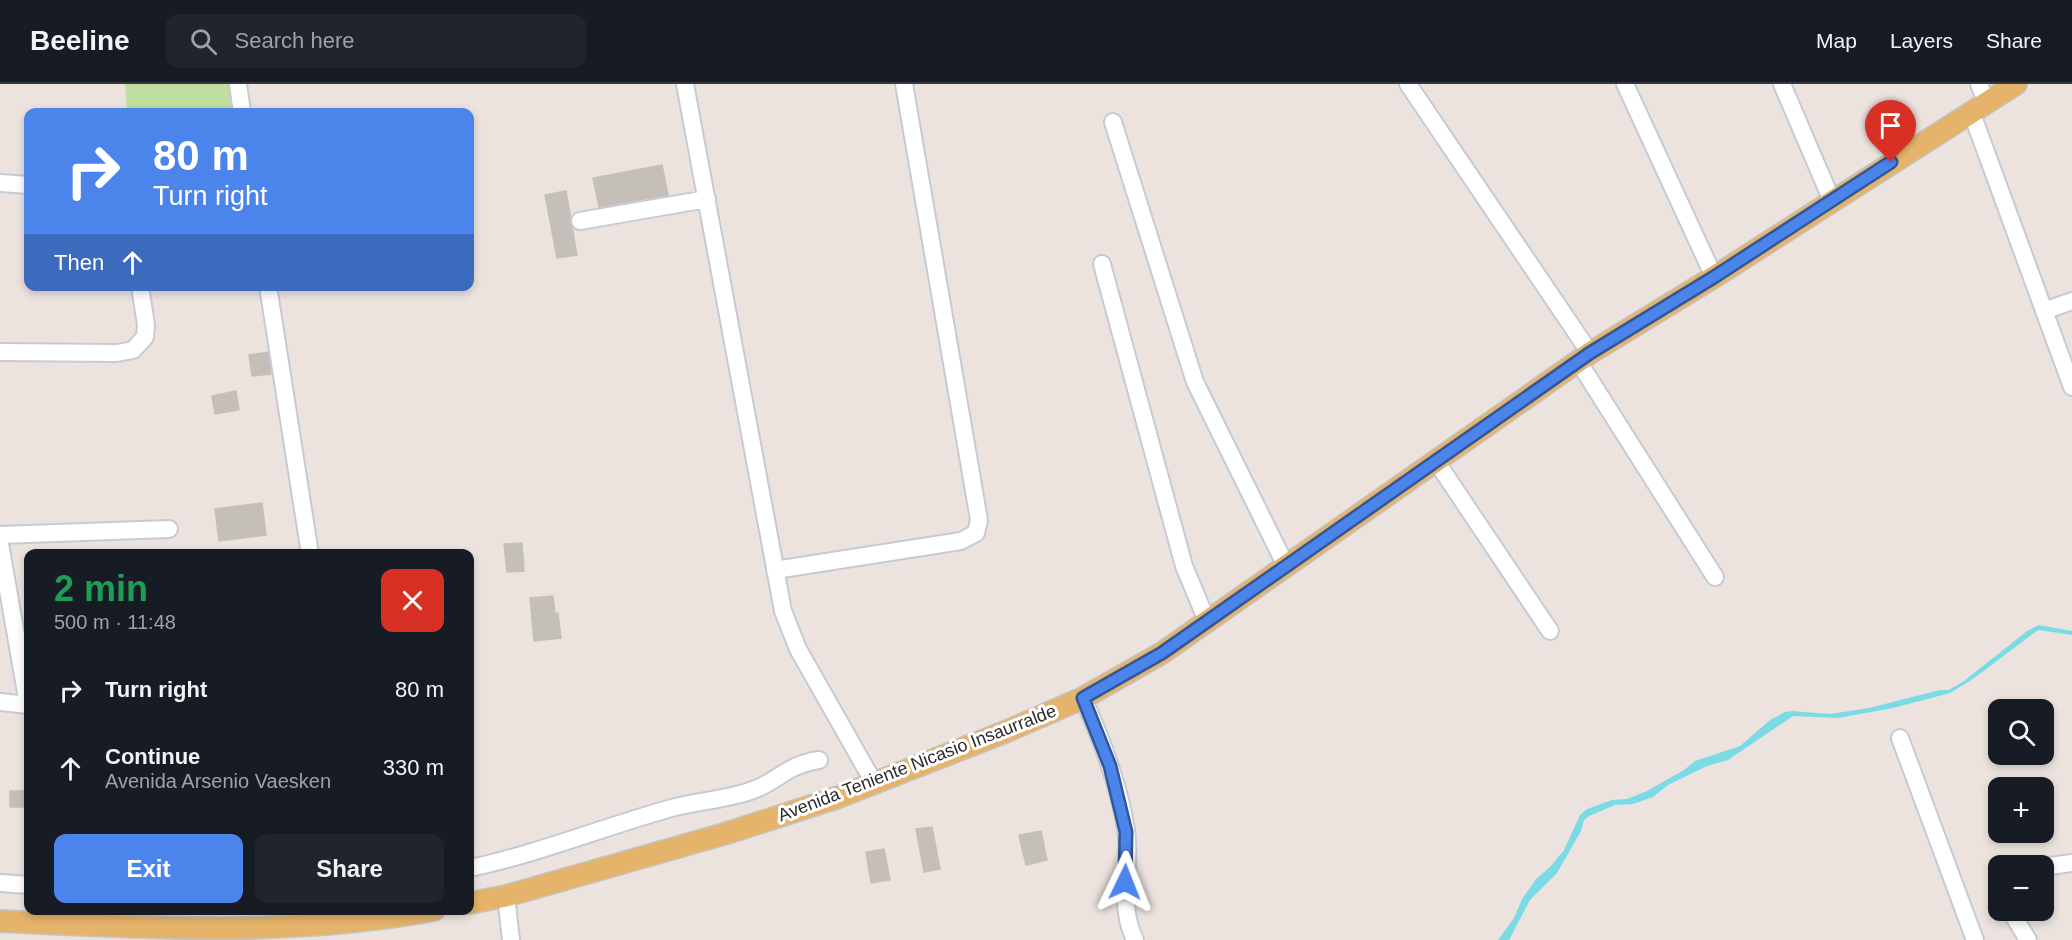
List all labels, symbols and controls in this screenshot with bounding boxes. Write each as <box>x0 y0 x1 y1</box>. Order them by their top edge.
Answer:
search box <box>166 14 586 68</box>
text: Beeline <box>30 25 130 56</box>
icon: search <box>187 25 220 58</box>
text: Search here <box>235 28 354 53</box>
text: Map <box>1816 29 1857 52</box>
text: Layers <box>1890 29 1953 52</box>
text: Share <box>1986 29 2042 52</box>
pin <box>1865 100 1916 162</box>
icon: arrive <box>1874 109 1907 142</box>
icon: right <box>54 132 132 210</box>
text: 80 m <box>153 132 249 179</box>
text: Turn right <box>153 181 268 211</box>
icon: ahead <box>116 246 149 279</box>
text: Then <box>54 250 104 275</box>
text: 2 min <box>54 568 148 609</box>
button: close <box>381 569 444 632</box>
text: 500 m · 11:48 <box>54 611 176 633</box>
icon: right <box>54 674 87 707</box>
text: Turn right <box>105 677 207 702</box>
text: 80 m <box>395 677 444 702</box>
map controls <box>1988 699 2054 921</box>
button: search <box>1988 699 2054 765</box>
street label: Avenida Teniente Nicasio Insaurralde <box>775 701 1059 825</box>
text: Continue <box>105 744 200 769</box>
icon: ahead <box>54 752 87 785</box>
text: 330 m <box>383 755 444 780</box>
text: Avenida Arsenio Vaesken <box>105 770 331 792</box>
button: + <box>1988 777 2054 843</box>
button: Exit <box>54 834 243 903</box>
button: Share <box>255 834 444 903</box>
position arrow <box>1093 850 1157 914</box>
button: − <box>1988 855 2054 921</box>

